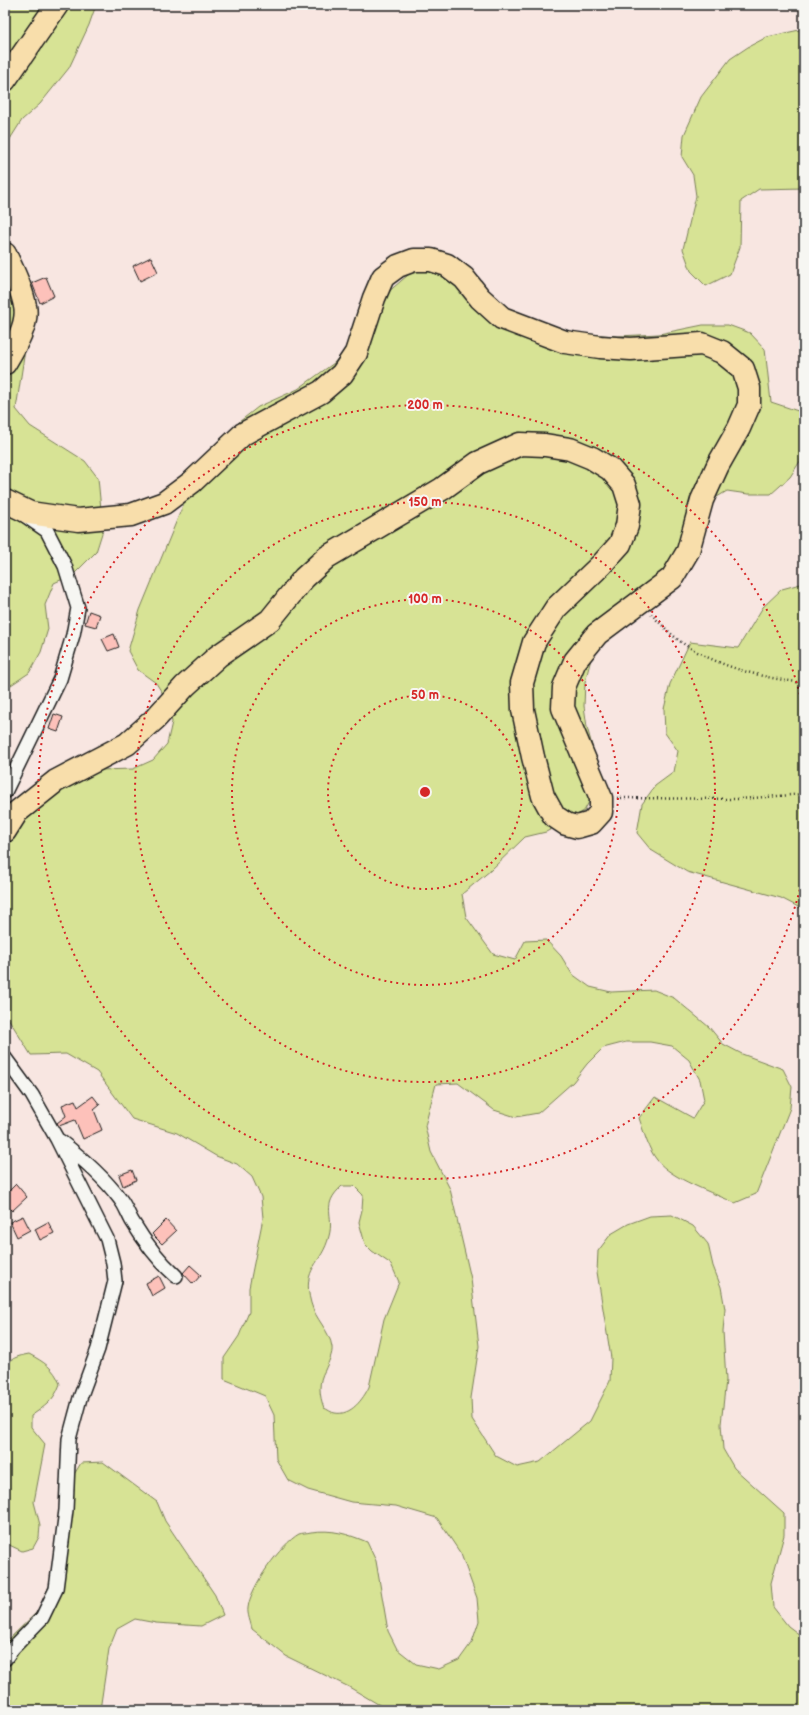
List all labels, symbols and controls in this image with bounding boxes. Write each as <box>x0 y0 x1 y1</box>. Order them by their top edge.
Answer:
text: 200 m <box>407 398 443 413</box>
text: 150 m <box>409 495 441 510</box>
text: 100 m <box>408 592 442 607</box>
text: 50 m <box>411 688 439 703</box>
centre of rings <box>418 785 432 799</box>

